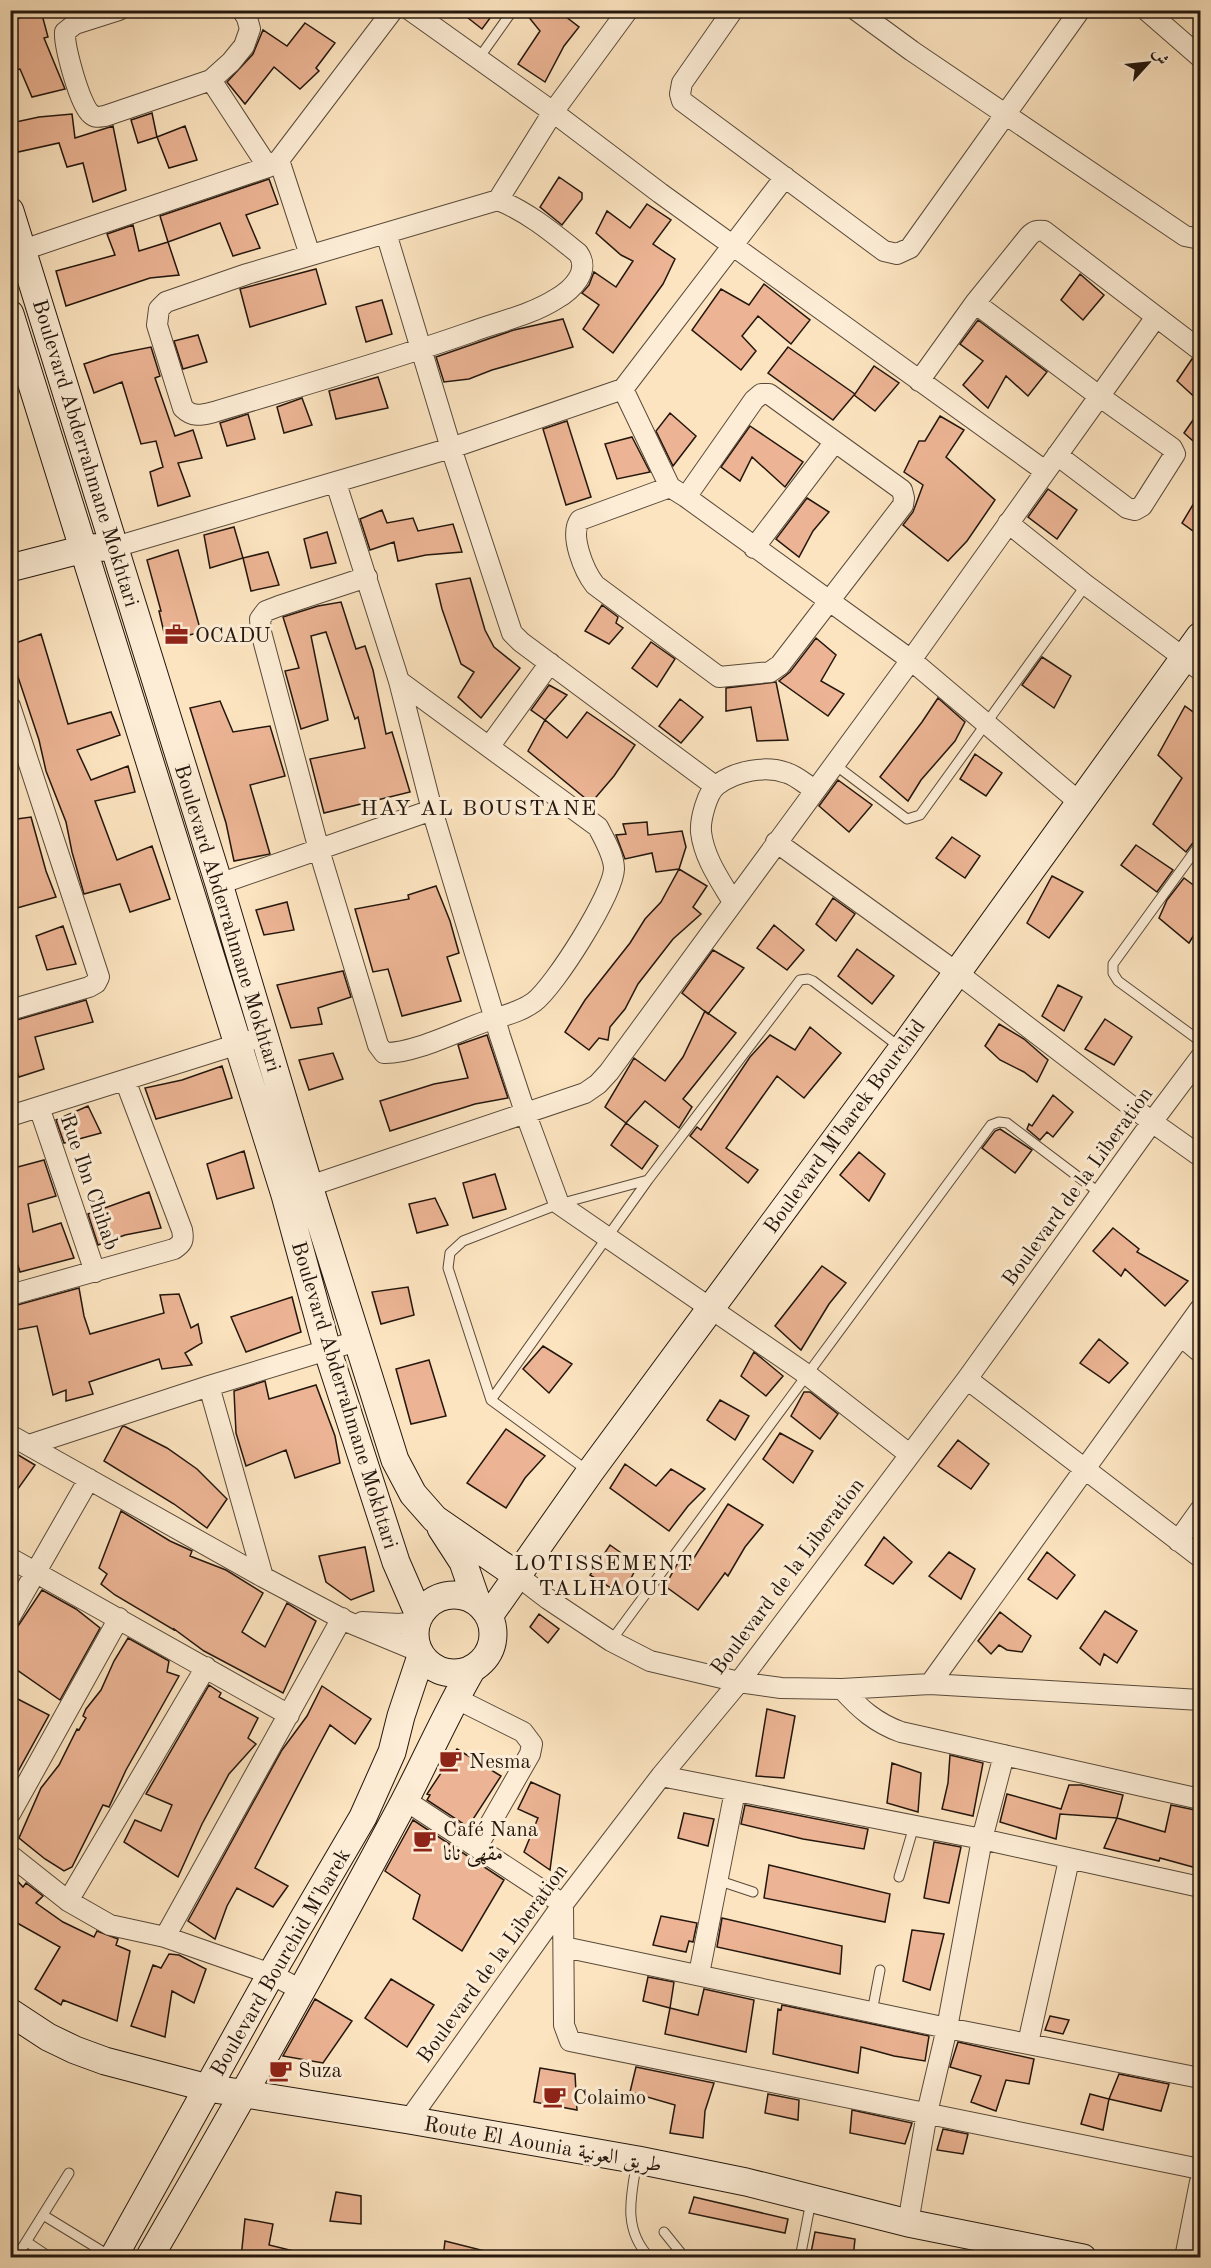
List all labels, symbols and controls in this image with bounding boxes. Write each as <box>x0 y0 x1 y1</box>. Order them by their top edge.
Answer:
north arrow <box>1118 33 1178 93</box>
text: ش <box>1149 46 1170 68</box>
street label: Boulevard Abderrahmane Mokhtari <box>28 297 141 610</box>
office icon: OCADU <box>164 622 190 648</box>
place label: OCADU <box>195 626 271 647</box>
street label: Boulevard Abderrahmane Mokhtari <box>170 762 283 1075</box>
district label: HAY AL BOUSTANE <box>360 798 598 820</box>
street label: Boulevard M'barek Bourchid <box>761 1016 930 1238</box>
street label: Boulevard de la Liberation <box>999 1084 1157 1290</box>
street label: Rue Ibn Chihab <box>56 1112 122 1253</box>
street label: Boulevard Abderrahmane Mokhtari <box>287 1239 400 1552</box>
street label: Boulevard de la Liberation <box>708 1475 869 1679</box>
district label: LOTISSEMENT TALHAOUI <box>514 1553 694 1600</box>
cafe icon: Nesma <box>438 1748 464 1774</box>
place label: Nesma <box>469 1752 531 1773</box>
place label: Café Nana مقهى نانا <box>443 1820 538 1867</box>
cafe icon: Café Nana مقهى نانا <box>412 1828 438 1854</box>
street label: Boulevard Bourchid M'barek <box>208 1845 355 2080</box>
street label: Boulevard de la Liberation <box>414 1861 572 2067</box>
cafe icon: Suza <box>267 2057 293 2083</box>
place label: Suza <box>298 2061 342 2082</box>
cafe icon: Colaimo <box>542 2084 568 2110</box>
place label: Colaimo <box>573 2088 646 2109</box>
street label: Route El Aounia طريق العونية <box>422 2114 663 2178</box>

